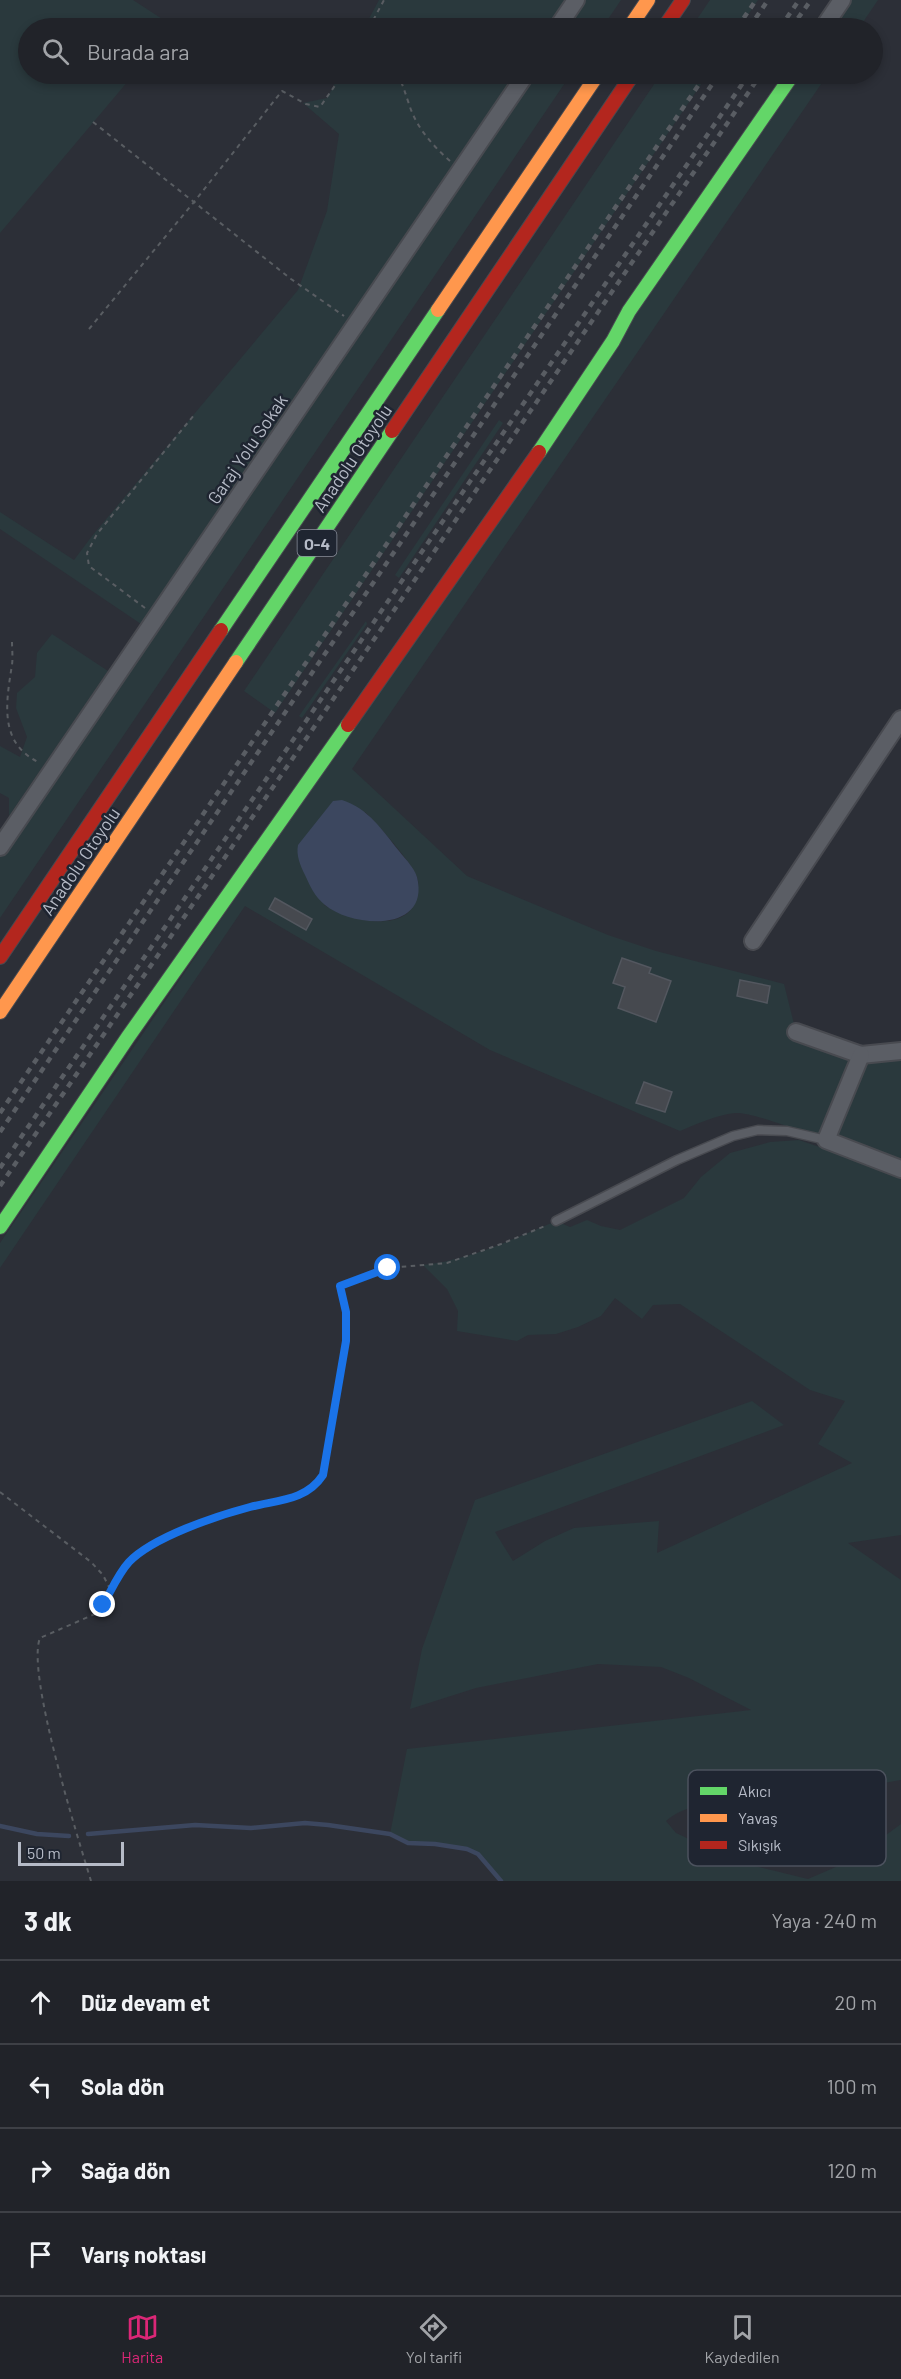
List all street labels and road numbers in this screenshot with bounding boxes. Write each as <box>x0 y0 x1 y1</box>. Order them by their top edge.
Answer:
street label: Garaj Yolu Sokak <box>202 390 292 508</box>
street label: Anadolu Otoyolu <box>308 400 396 516</box>
road number: O-4 <box>298 530 336 556</box>
street label: Anadolu Otoyolu <box>36 803 124 919</box>

